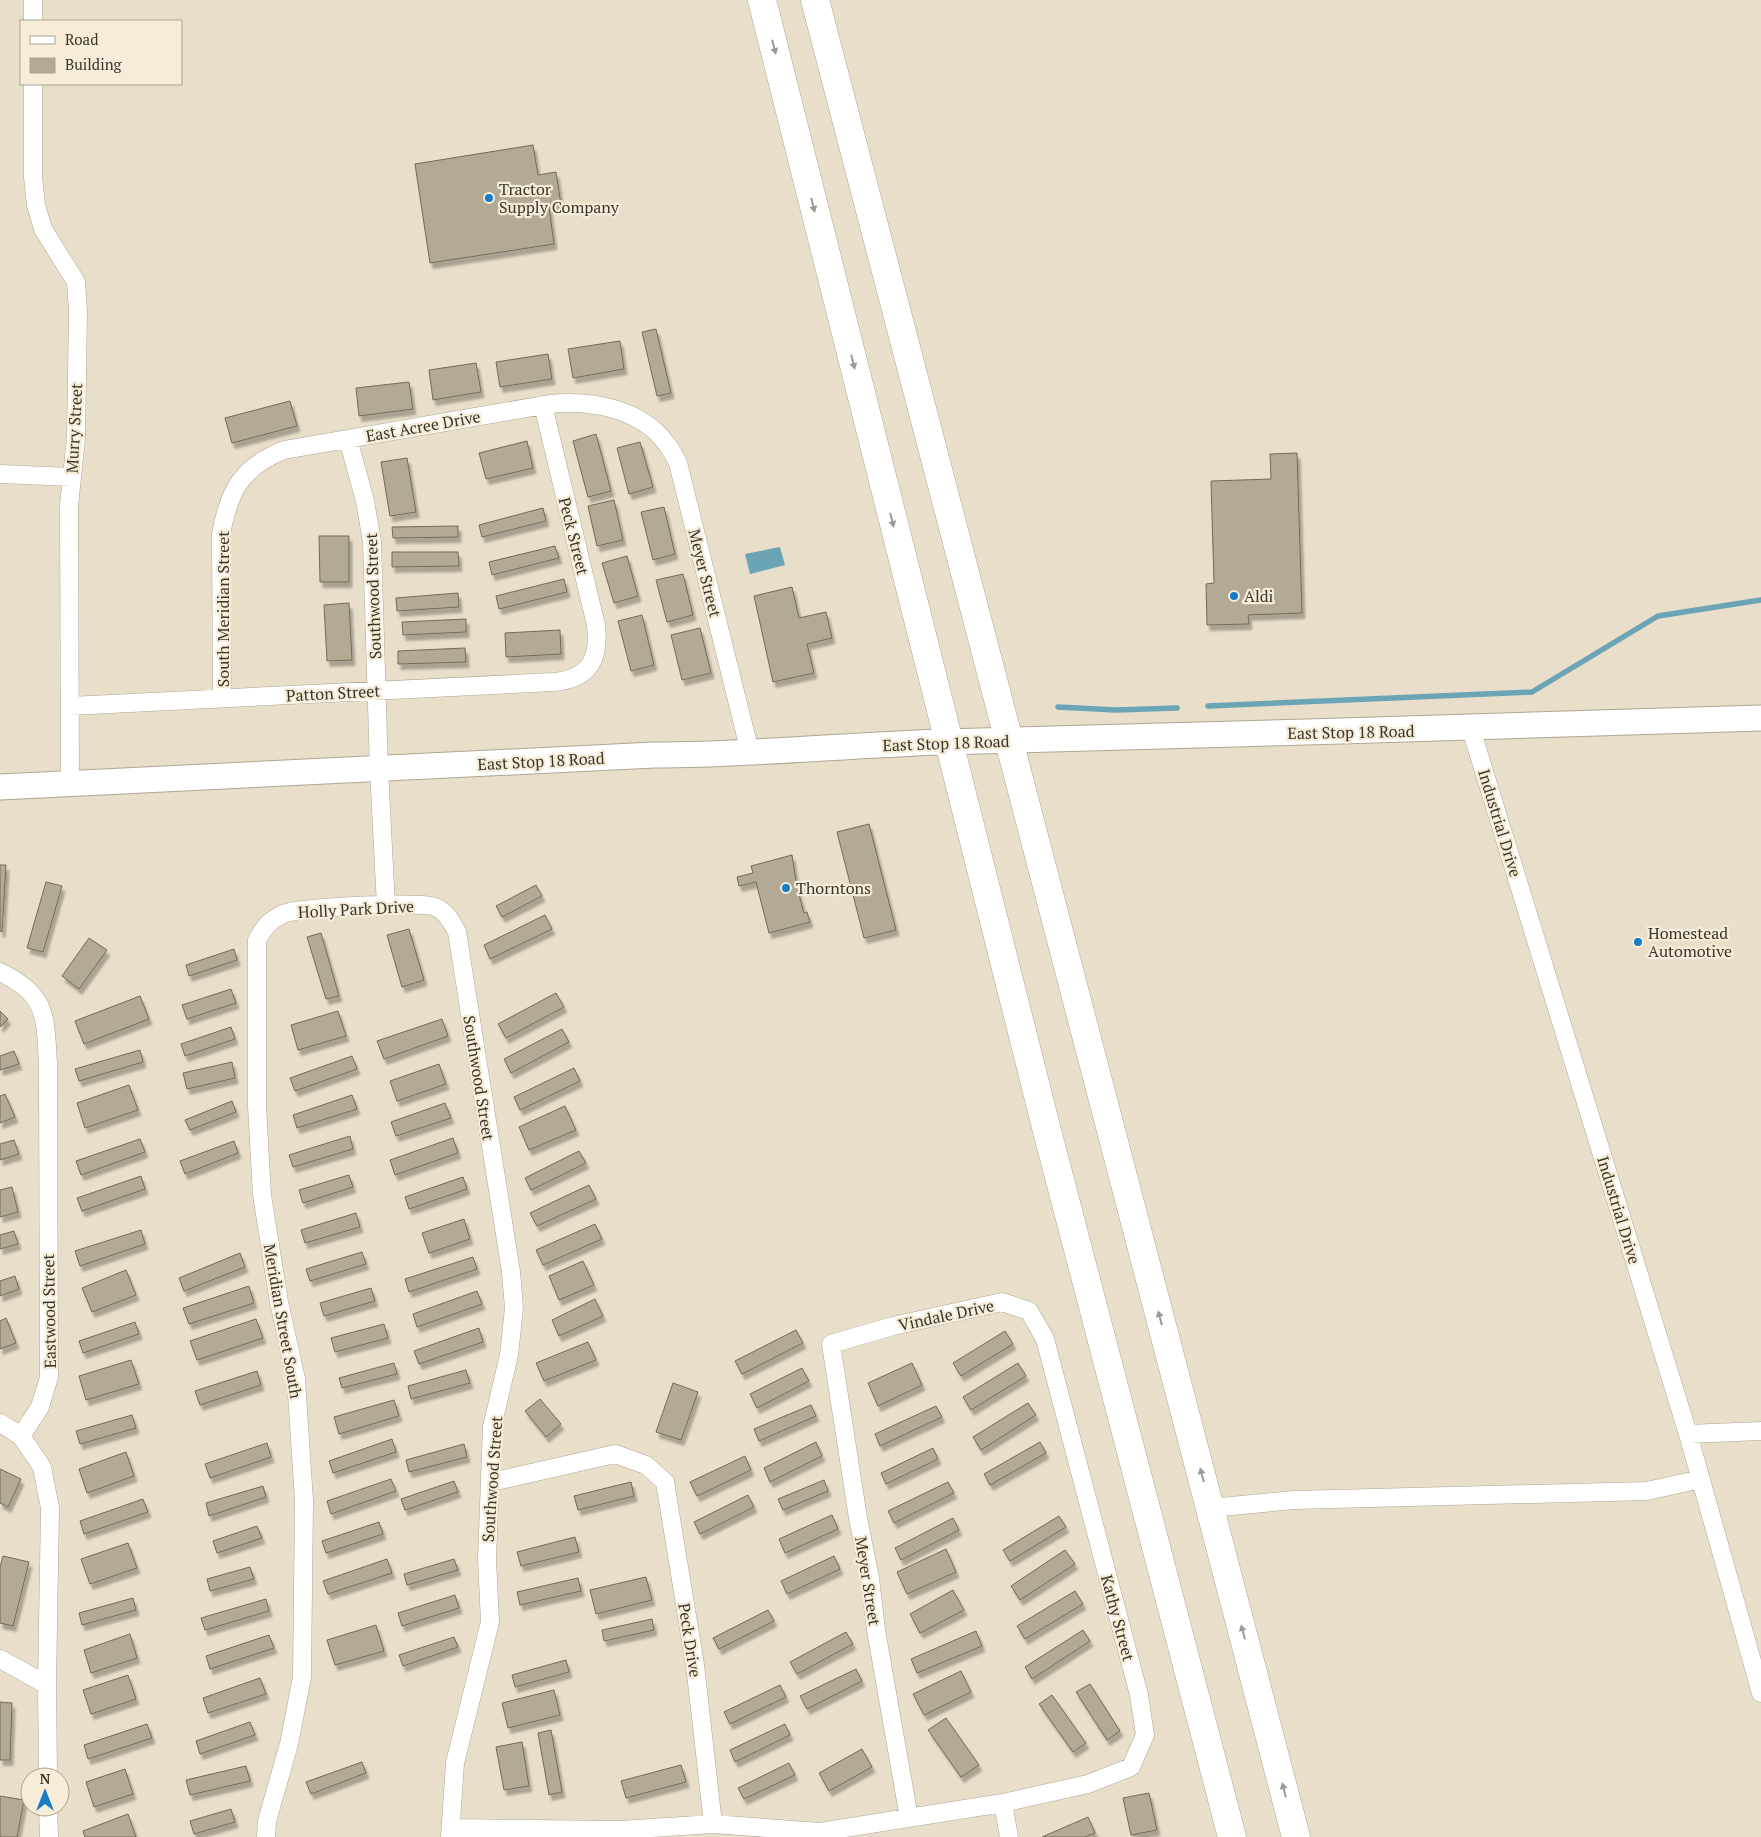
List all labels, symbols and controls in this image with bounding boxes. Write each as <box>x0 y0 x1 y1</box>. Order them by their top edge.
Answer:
legend <box>20 20 182 85</box>
text: Road <box>65 29 98 49</box>
one-way arrow <box>770 40 778 55</box>
text: Building <box>65 54 123 74</box>
place label: Tractor Supply Company <box>499 178 620 218</box>
marker: Tractor Supply Company <box>483 192 495 204</box>
one-way arrow <box>810 197 818 212</box>
one-way arrow <box>849 355 857 370</box>
street label: Murry Street <box>61 382 87 474</box>
street label: East Acree Drive <box>364 405 482 447</box>
street label: Peck Street <box>554 495 594 577</box>
one-way arrow <box>888 513 896 528</box>
street label: Meyer Street <box>683 527 727 619</box>
street label: South Meridian Street <box>212 531 234 687</box>
street label: Southwood Street <box>360 532 386 660</box>
place label: Aldi <box>1244 585 1274 607</box>
marker: Aldi <box>1228 590 1240 602</box>
street label: Patton Street <box>285 680 381 706</box>
street label: East Stop 18 Road <box>1287 720 1415 744</box>
street label: East Stop 18 Road <box>882 730 1010 756</box>
street label: East Stop 18 Road <box>477 747 605 775</box>
street label: Industrial Drive <box>1473 766 1527 880</box>
place label: Thorntons <box>796 877 871 899</box>
marker: Thorntons <box>780 882 792 894</box>
street label: Holly Park Drive <box>297 895 415 923</box>
place label: Homestead Automotive <box>1648 922 1732 962</box>
marker: Homestead Automotive <box>1632 936 1644 948</box>
street label: Southwood Street <box>458 1014 500 1142</box>
street label: Industrial Drive <box>1592 1153 1646 1267</box>
street label: Meridian Street South <box>259 1242 308 1401</box>
street label: Eastwood Street <box>37 1253 61 1369</box>
street label: Vindale Drive <box>896 1294 996 1336</box>
one-way arrow <box>1155 1311 1163 1326</box>
street label: Southwood Street <box>477 1415 507 1543</box>
one-way arrow <box>1197 1468 1205 1483</box>
street label: Meyer Street <box>850 1535 886 1627</box>
street label: Kathy Street <box>1096 1572 1140 1664</box>
street label: Peck Drive <box>673 1601 707 1679</box>
one-way arrow <box>1239 1625 1247 1640</box>
north arrow <box>20 1767 70 1817</box>
text: N <box>40 1769 51 1788</box>
one-way arrow <box>1280 1782 1288 1797</box>

